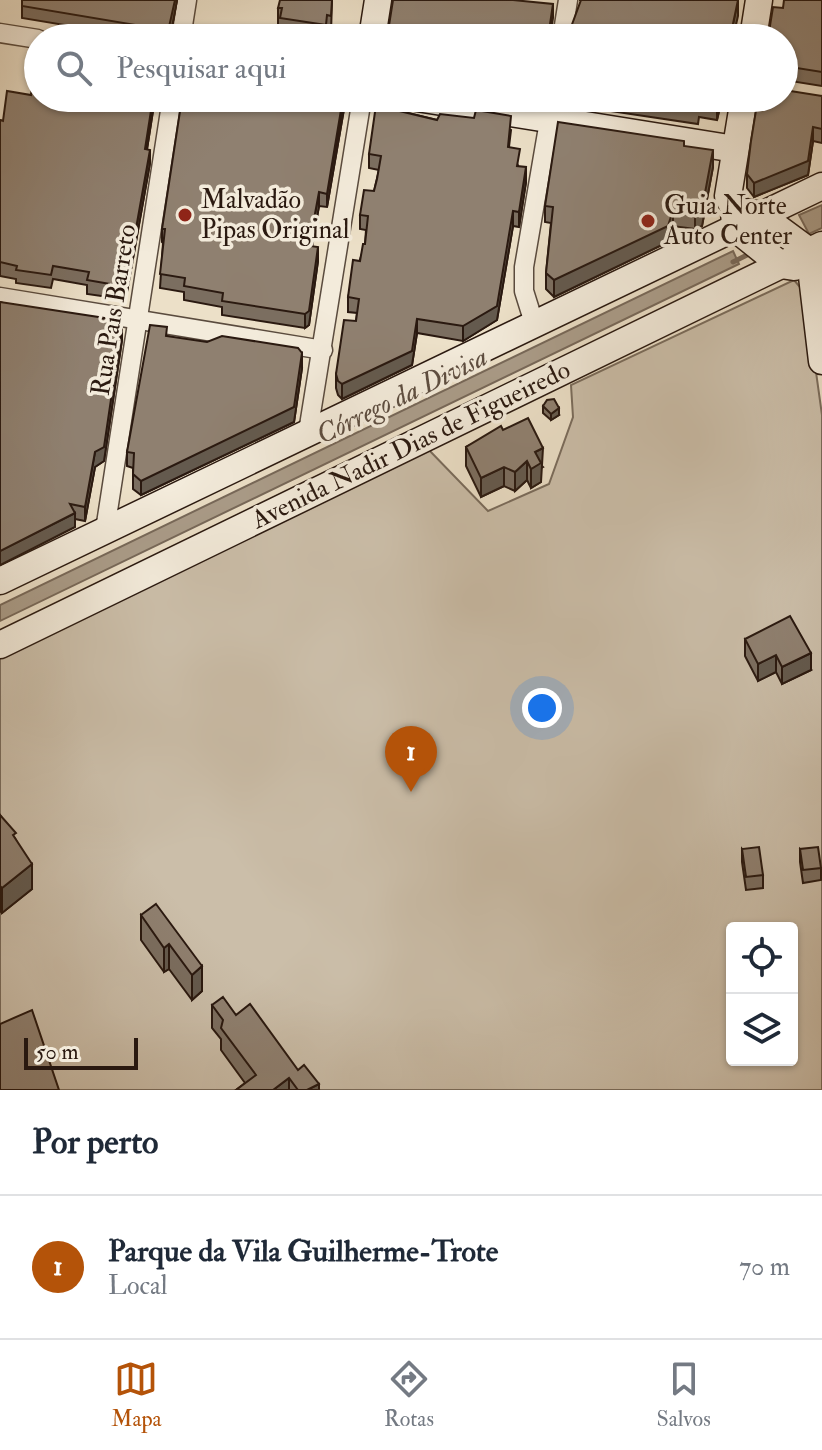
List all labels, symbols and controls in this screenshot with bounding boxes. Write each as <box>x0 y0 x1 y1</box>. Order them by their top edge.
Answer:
search box <box>24 24 798 112</box>
icon: search <box>52 46 96 90</box>
text: Pesquisar aqui <box>116 50 286 87</box>
place label: Malvadão Pipas Original <box>201 184 350 247</box>
place label: Guia Norte Auto Center <box>663 190 793 252</box>
marker: Malvadão Pipas Original <box>176 206 194 224</box>
marker: Guia Norte Auto Center <box>639 212 657 230</box>
street label: Rua Pais Barreto <box>85 222 143 398</box>
water label: Córrego da Divisa <box>311 339 493 453</box>
street label: Avenida Nadir Dias de Figueiredo <box>246 354 576 537</box>
your location <box>522 688 562 728</box>
pin: 1 <box>385 726 437 792</box>
map controls <box>726 922 798 1066</box>
button: locate <box>726 922 798 994</box>
button: layers <box>726 994 798 1066</box>
scale bar <box>24 1034 138 1070</box>
text: 50 m <box>36 1038 78 1066</box>
text: Por perto <box>32 1121 158 1164</box>
text: Parque da Vila Guilherme-Trote <box>108 1233 498 1270</box>
text: 1 <box>53 1251 63 1283</box>
text: 70 m <box>739 1251 790 1283</box>
text: Local <box>108 1270 167 1302</box>
tab: Mapa <box>111 1357 162 1433</box>
tab: Rotas <box>384 1357 434 1433</box>
tab: Salvos <box>656 1357 711 1433</box>

